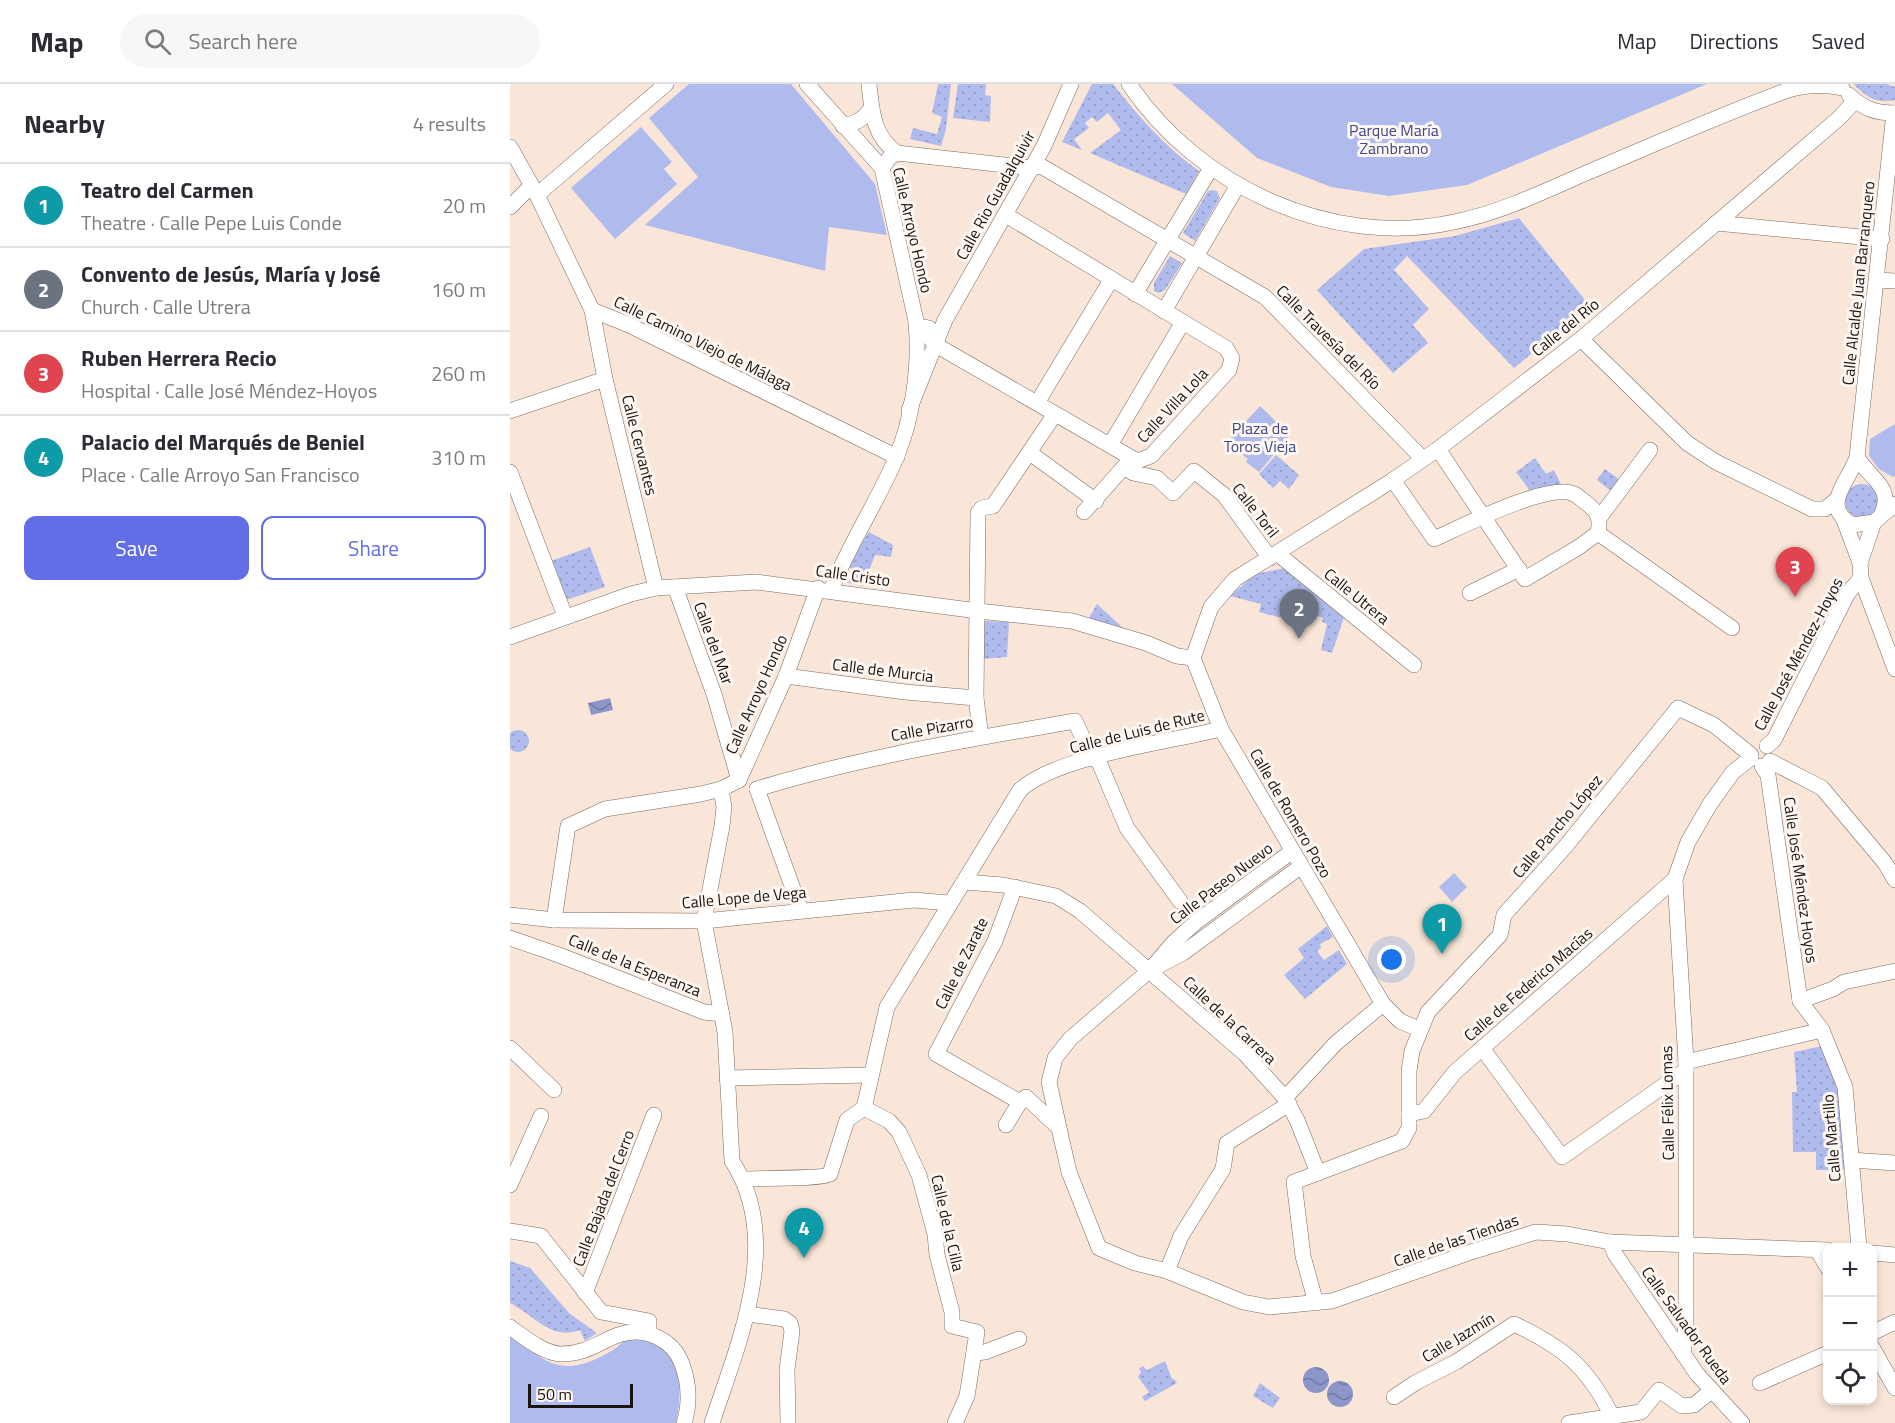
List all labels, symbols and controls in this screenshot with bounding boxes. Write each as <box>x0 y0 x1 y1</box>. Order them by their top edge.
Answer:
search box <box>120 14 540 68</box>
text: Map <box>30 20 84 63</box>
text: Search here <box>189 24 298 58</box>
icon: search <box>141 25 174 58</box>
text: Map <box>1617 25 1657 57</box>
text: Directions <box>1690 25 1779 57</box>
text: Saved <box>1812 25 1865 57</box>
text: Nearby <box>24 104 105 143</box>
text: 4 results <box>413 108 486 139</box>
park label: Parque María Zambrano <box>1349 118 1439 160</box>
street label: Calle Rio Guadalquivir <box>949 125 1041 264</box>
street label: Calle Arroyo Hondo <box>887 165 939 295</box>
text: Teatro del Carmen <box>81 173 254 207</box>
street label: Calle Alcalde Juan Barranquero <box>1835 180 1881 386</box>
text: 1 <box>38 190 49 221</box>
text: 20 m <box>442 190 486 221</box>
text: Theatre · Calle Pepe Luis Conde <box>81 207 342 238</box>
text: Convento de Jesús, María y José <box>81 257 381 291</box>
text: 2 <box>38 274 49 305</box>
text: 160 m <box>431 274 486 305</box>
street label: Calle Travesía del Río <box>1271 279 1387 395</box>
street label: Calle Camino Viejo de Málaga <box>610 289 796 397</box>
text: Church · Calle Utrera <box>81 291 251 322</box>
street label: Calle del Río <box>1526 292 1604 362</box>
text: Ruben Herrera Recio <box>81 341 277 375</box>
text: 3 <box>38 358 49 389</box>
text: 260 m <box>431 358 486 389</box>
street label: Calle Villa Lola <box>1131 362 1213 448</box>
text: Hospital · Calle José Méndez-Hoyos <box>81 375 377 406</box>
street label: Calle Cervantes <box>616 392 664 498</box>
park label: Plaza de Toros Vieja <box>1224 416 1296 458</box>
text: Palacio del Marqués de Beniel <box>81 425 365 459</box>
text: 4 <box>38 442 49 473</box>
text: 310 m <box>431 442 486 473</box>
text: Place · Calle Arroyo San Francisco <box>81 459 360 490</box>
street label: Calle Toril <box>1227 477 1285 543</box>
button: Save <box>24 516 249 580</box>
button: Share <box>261 516 486 580</box>
pin: 3 <box>1776 548 1814 597</box>
street label: Calle Cristo <box>814 558 892 592</box>
street label: Calle Utrera <box>1319 562 1395 630</box>
street label: Calle José Méndez-Hoyos <box>1747 573 1849 735</box>
pin: 2 <box>1280 590 1318 639</box>
street label: Calle del Mar <box>688 598 740 688</box>
street label: Calle Arroyo Hondo <box>719 630 793 758</box>
street label: Calle de Murcia <box>831 652 935 688</box>
street label: Calle de Luis de Rute <box>1067 703 1207 759</box>
street label: Calle Pizarro <box>889 709 975 747</box>
street label: Calle de Romero Pozo <box>1244 744 1338 882</box>
street label: Calle Pancho López <box>1506 769 1608 883</box>
street label: Calle José Méndez Hoyos <box>1777 795 1825 965</box>
street label: Calle Paseo Nuevo <box>1164 836 1278 930</box>
street label: Calle Lope de Vega <box>681 880 807 914</box>
pin: 1 <box>1422 904 1462 954</box>
street label: Calle de Zarate <box>928 913 994 1013</box>
street label: Calle de Federico Macías <box>1458 921 1598 1047</box>
street label: Calle de la Esperanza <box>565 927 705 1003</box>
your location <box>1377 945 1406 974</box>
street label: Calle de la Carrera <box>1178 970 1282 1070</box>
street label: Calle Félix Lomas <box>1654 1045 1680 1161</box>
street label: Calle Martillo <box>1815 1093 1847 1183</box>
street label: Calle Bajada del Cerro <box>566 1126 640 1270</box>
street label: Calle de la Cilla <box>925 1172 971 1274</box>
street label: Calle de las Tiendas <box>1390 1207 1522 1273</box>
pin: 4 <box>784 1208 824 1258</box>
map controls <box>1823 1243 1877 1405</box>
button: + <box>1823 1243 1877 1297</box>
street label: Calle Salvador Rueda <box>1636 1261 1738 1389</box>
button: − <box>1823 1297 1877 1351</box>
street label: Calle Jazmín <box>1417 1306 1499 1368</box>
button: locate <box>1823 1351 1877 1405</box>
scale bar <box>528 1381 633 1408</box>
text: 50 m <box>537 1382 572 1406</box>

